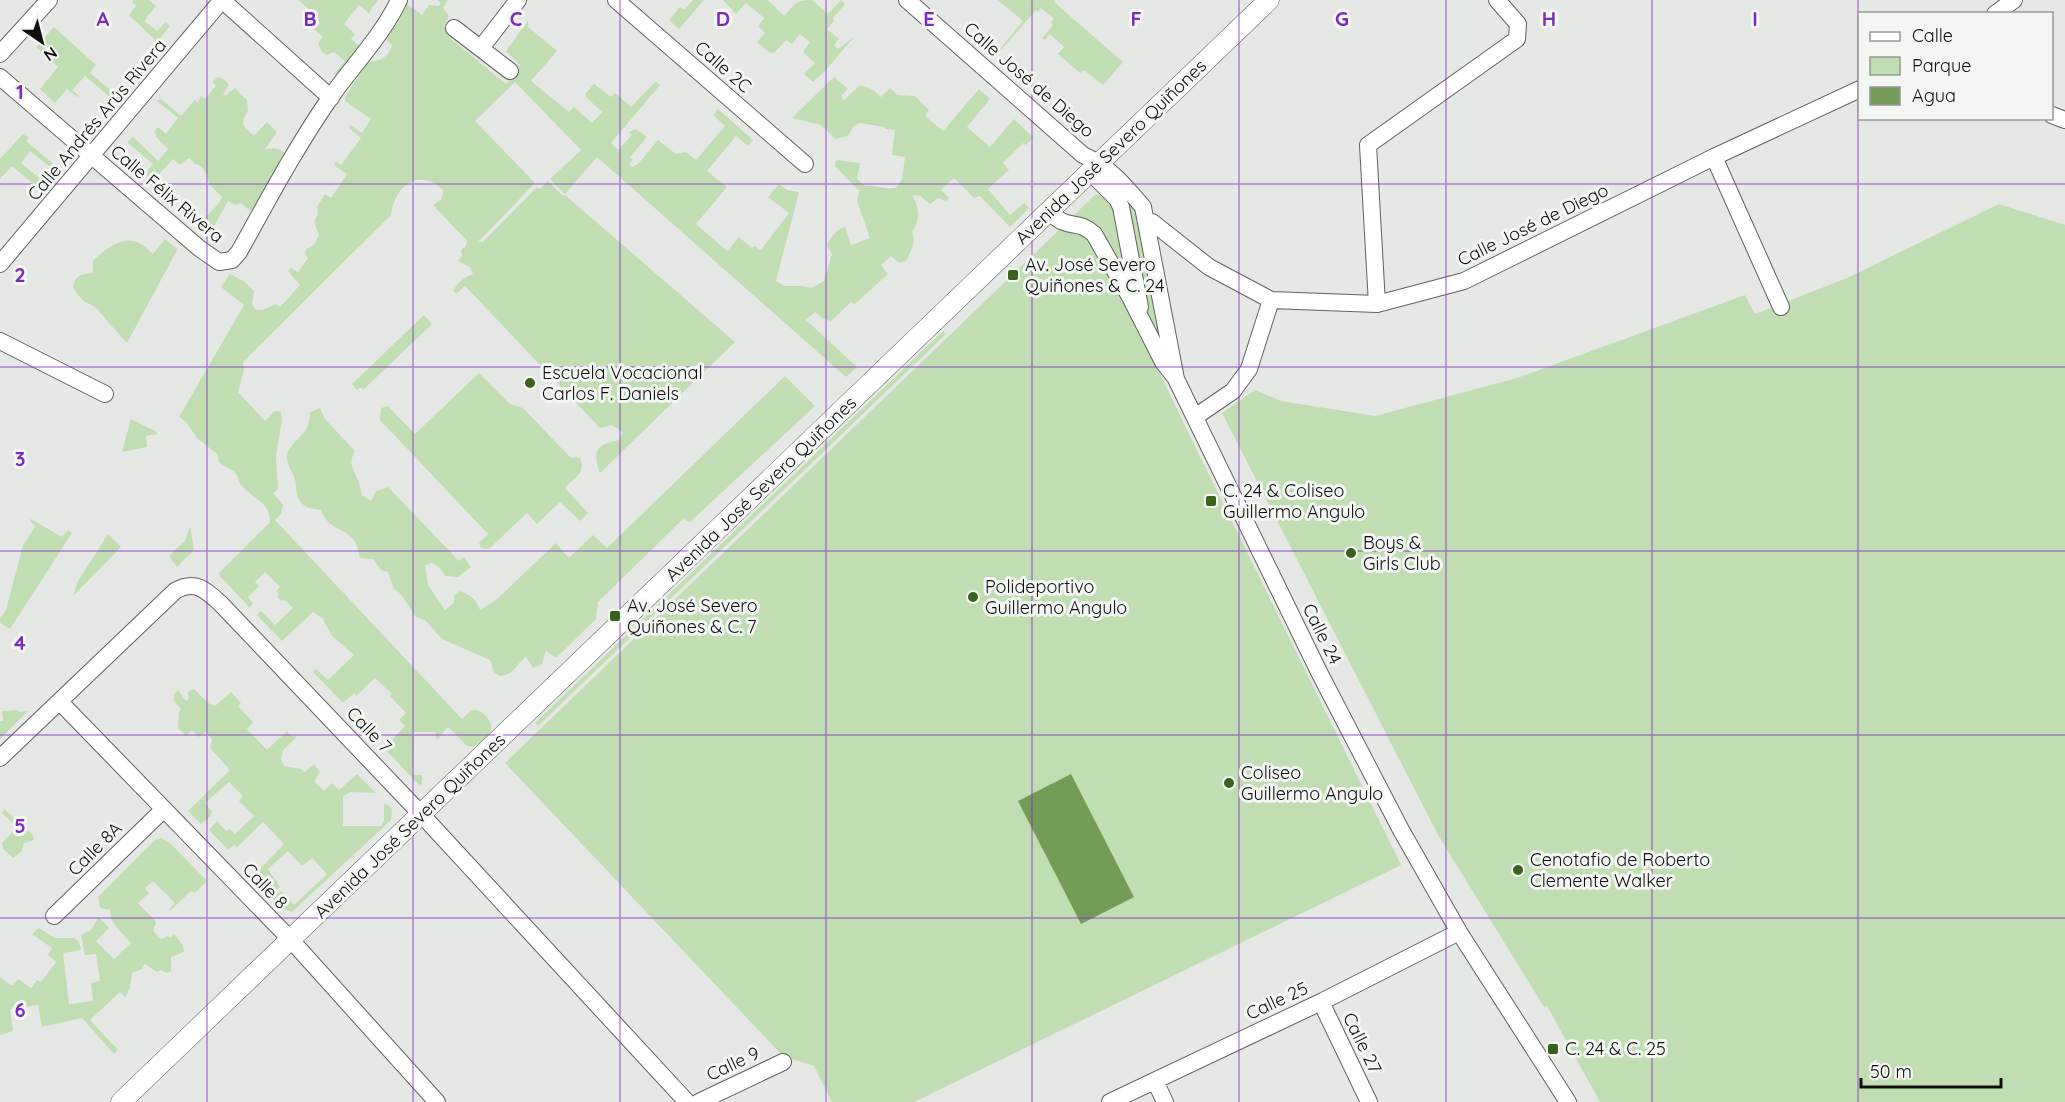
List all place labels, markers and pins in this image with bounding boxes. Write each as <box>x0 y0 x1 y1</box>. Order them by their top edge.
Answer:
place label: Av. José Severo Quiñones & C. 24 <box>1025 253 1165 297</box>
marker: Av. José Severo Quiñones & C. 24 <box>1006 268 1020 282</box>
place label: Escuela Vocacional Carlos F. Daniels <box>542 361 703 405</box>
marker: Escuela Vocacional Carlos F. Daniels <box>523 376 537 390</box>
place label: C. 24 & Coliseo Guillermo Angulo <box>1223 479 1365 523</box>
marker: C. 24 & Coliseo Guillermo Angulo <box>1204 494 1218 508</box>
place label: Boys & Girls Club <box>1363 531 1441 575</box>
marker: Boys & Girls Club <box>1344 546 1358 560</box>
place label: Polideportivo Guillermo Angulo <box>985 575 1127 619</box>
marker: Polideportivo Guillermo Angulo <box>966 590 980 604</box>
place label: Av. José Severo Quiñones & C. 7 <box>627 594 758 638</box>
marker: Av. José Severo Quiñones & C. 7 <box>608 609 622 623</box>
place label: Coliseo Guillermo Angulo <box>1241 761 1383 805</box>
marker: Coliseo Guillermo Angulo <box>1222 776 1236 790</box>
place label: Cenotafio de Roberto Clemente Walker <box>1530 848 1710 892</box>
marker: Cenotafio de Roberto Clemente Walker <box>1511 863 1525 877</box>
place label: C. 24 & C. 25 <box>1565 1037 1666 1060</box>
marker: C. 24 & C. 25 <box>1546 1042 1560 1056</box>

